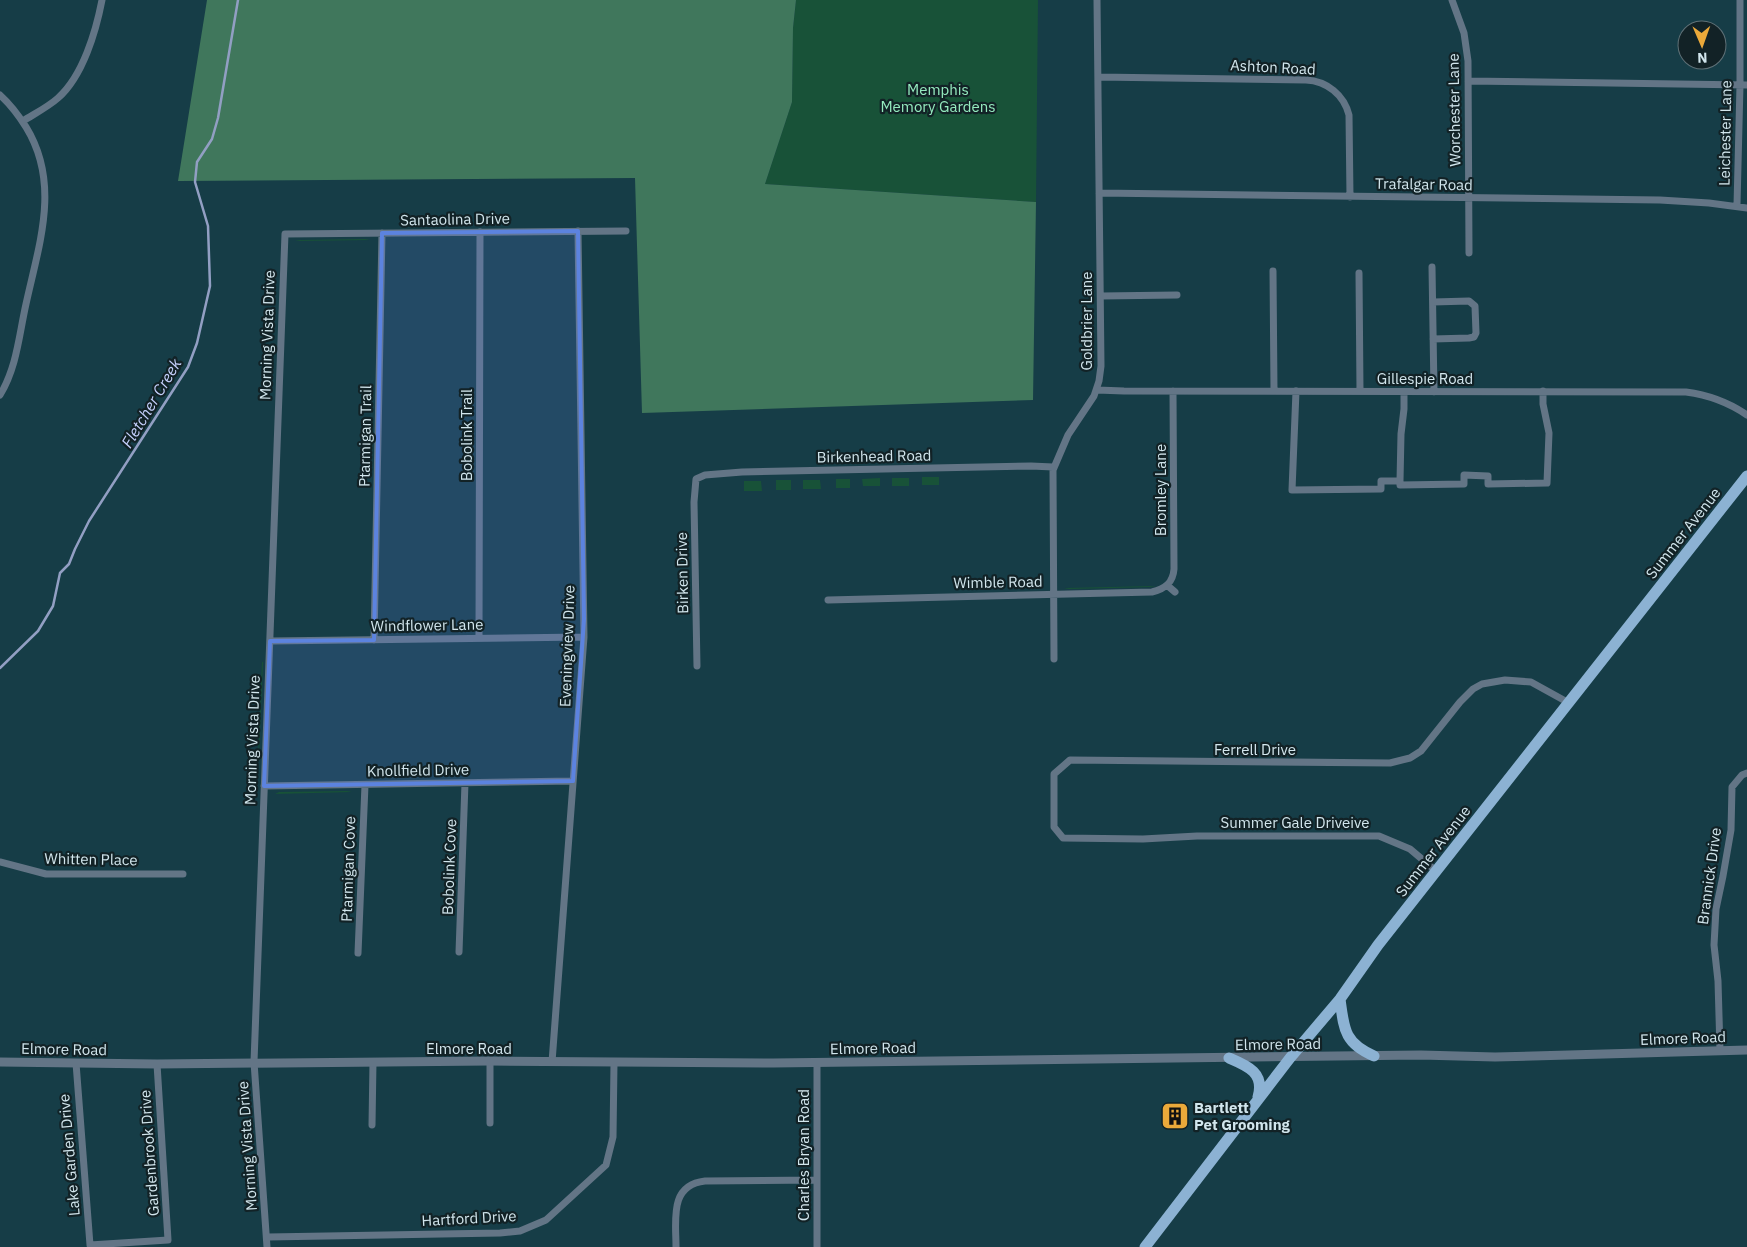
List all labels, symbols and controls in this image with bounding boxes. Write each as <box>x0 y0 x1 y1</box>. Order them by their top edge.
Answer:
north arrow <box>1677 20 1727 70</box>
text: N <box>1697 49 1708 67</box>
street label: Worchester Lane <box>1444 53 1464 167</box>
street label: Ashton Road <box>1230 55 1316 79</box>
park label: Memphis Memory Gardens <box>880 80 996 116</box>
street label: Leichester Lane <box>1715 80 1735 186</box>
street label: Trafalgar Road <box>1375 174 1473 194</box>
street label: Santaolina Drive <box>400 209 510 229</box>
street label: Morning Vista Drive <box>255 270 279 400</box>
street label: Goldbrier Lane <box>1077 271 1096 371</box>
water label: Fletcher Creek <box>116 354 186 451</box>
street label: Gillespie Road <box>1377 369 1473 388</box>
street label: Ptarmigan Trail <box>355 385 375 487</box>
street label: Bobolink Trail <box>457 389 476 481</box>
street label: Bromley Lane <box>1151 444 1170 536</box>
street label: Birkenhead Road <box>816 445 932 467</box>
street label: Summer Avenue <box>1641 483 1725 583</box>
street label: Birken Drive <box>672 532 692 614</box>
street label: Wimble Road <box>953 572 1043 592</box>
street label: Eveningview Drive <box>555 585 579 707</box>
street label: Windflower Lane <box>371 615 483 635</box>
street label: Morning Vista Drive <box>240 675 264 805</box>
street label: Ferrell Drive <box>1214 740 1296 759</box>
street label: Knollfield Drive <box>367 760 469 780</box>
street label: Summer Avenue <box>1391 801 1475 901</box>
street label: Summer Gale Driveive <box>1220 813 1370 832</box>
street label: Ptarmigan Cove <box>337 816 359 922</box>
street label: Bobolink Cove <box>438 819 460 915</box>
street label: Brannick Drive <box>1693 826 1725 926</box>
street label: Whitten Place <box>44 849 138 869</box>
street label: Elmore Road <box>1640 1027 1726 1049</box>
street label: Elmore Road <box>1235 1034 1321 1054</box>
street label: Elmore Road <box>830 1038 916 1058</box>
street label: Elmore Road <box>21 1039 107 1059</box>
street label: Elmore Road <box>426 1039 512 1058</box>
street label: Morning Vista Drive <box>233 1080 261 1212</box>
street label: Gardenbrook Drive <box>135 1089 163 1217</box>
street label: Charles Bryan Road <box>794 1089 813 1221</box>
street label: Lake Garden Drive <box>54 1093 84 1217</box>
place label: Bartlett Pet Grooming <box>1194 1098 1291 1134</box>
building icon: Bartlett Pet Grooming <box>1160 1101 1190 1131</box>
street label: Hartford Drive <box>421 1206 517 1230</box>

